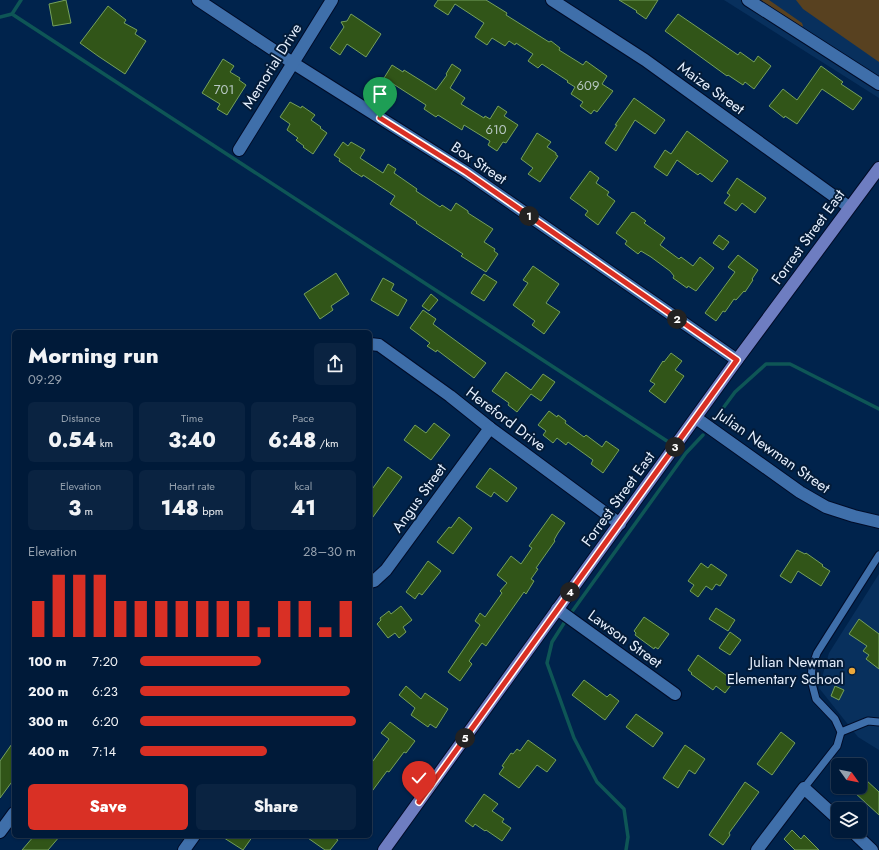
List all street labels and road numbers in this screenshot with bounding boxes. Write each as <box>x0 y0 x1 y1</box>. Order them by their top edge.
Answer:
street label: Memorial Drive <box>237 19 307 113</box>
street label: Maize Street <box>673 56 749 120</box>
street label: Box Street <box>447 136 512 190</box>
street label: Forrest Street East <box>766 185 850 289</box>
street label: Hereford Drive <box>461 382 551 457</box>
street label: Julian Newman Street <box>710 402 835 499</box>
street label: Forrest Street East <box>576 447 660 551</box>
street label: Angus Street <box>386 459 452 537</box>
street label: Lawson Street <box>584 605 667 674</box>

